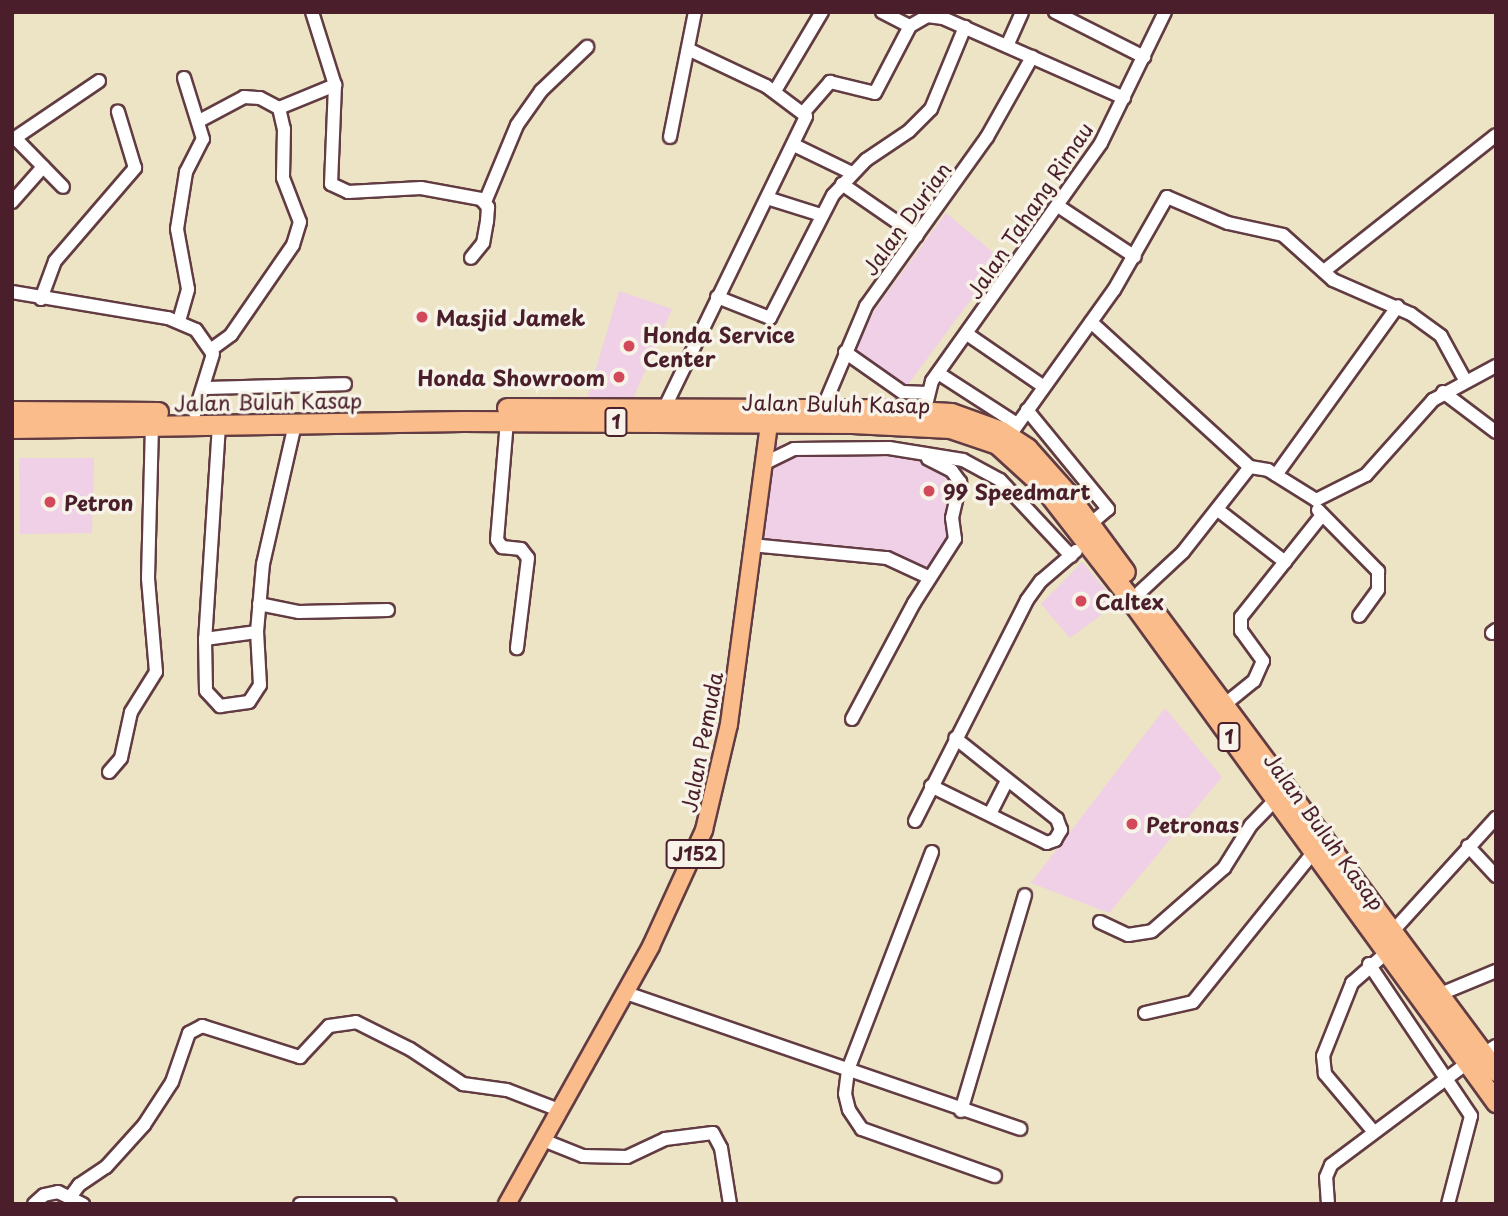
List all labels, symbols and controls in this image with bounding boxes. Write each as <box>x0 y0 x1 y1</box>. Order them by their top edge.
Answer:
street label: Jalan Tahang Rimau <box>960 116 1098 304</box>
street label: Jalan Durian <box>856 156 956 280</box>
place label: Masjid Jamek <box>436 304 585 330</box>
marker: Masjid Jamek <box>414 309 430 325</box>
place label: Honda Service Center <box>643 321 794 371</box>
marker: Honda Service Center <box>621 338 637 354</box>
place label: Honda Showroom <box>417 364 605 390</box>
marker: Honda Showroom <box>611 369 627 385</box>
street label: Jalan Buluh Kasap <box>174 387 362 415</box>
street label: Jalan Buluh Kasap <box>742 389 930 417</box>
road number: 1 <box>604 406 628 438</box>
place label: 99 Speedmart <box>943 478 1092 504</box>
marker: 99 Speedmart <box>921 483 937 499</box>
place label: Petron <box>64 489 133 515</box>
marker: Petron <box>42 494 58 510</box>
place label: Caltex <box>1095 588 1164 614</box>
marker: Caltex <box>1073 593 1089 609</box>
street label: Jalan Pemuda <box>675 669 727 815</box>
road number: 1 <box>1217 722 1241 752</box>
street label: Jalan Buluh Kasap <box>1259 747 1391 915</box>
place label: Petronas <box>1146 811 1239 837</box>
marker: Petronas <box>1124 816 1140 832</box>
road number: J152 <box>665 838 725 870</box>

